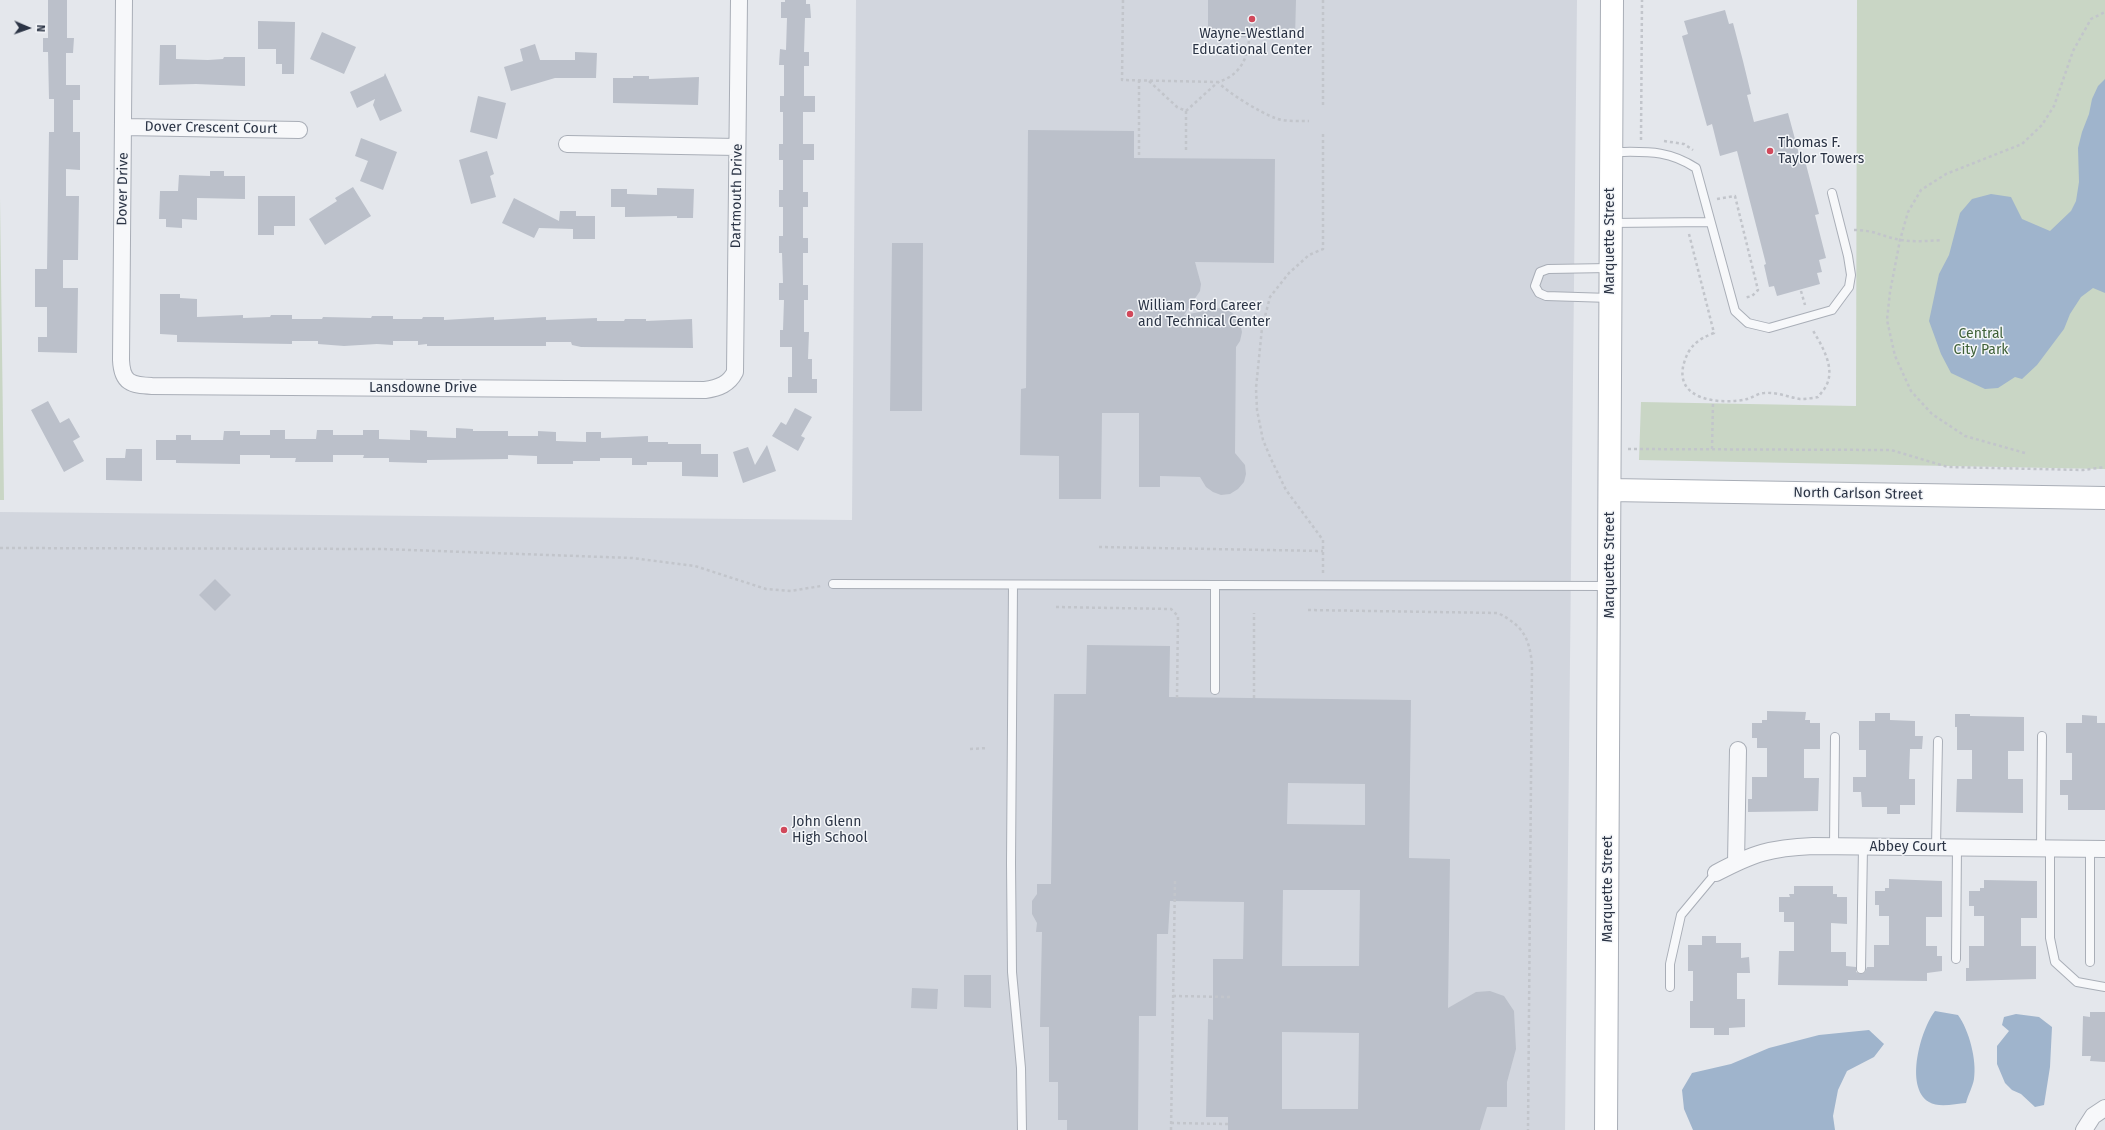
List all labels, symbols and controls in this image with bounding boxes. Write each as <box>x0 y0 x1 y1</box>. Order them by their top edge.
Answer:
north arrow <box>8 8 48 48</box>
marker: Wayne-Westland Educational Center <box>1247 14 1257 24</box>
text: N <box>34 25 47 32</box>
place label: Wayne-Westland Educational Center <box>1192 26 1312 58</box>
street label: Dover Crescent Court <box>144 118 278 138</box>
place label: Thomas F. Taylor Towers <box>1778 135 1864 168</box>
street label: Dartmouth Drive <box>728 143 746 249</box>
marker: Thomas F. Taylor Towers <box>1765 146 1775 156</box>
street label: Dover Drive <box>114 152 132 226</box>
street label: Marquette Street <box>1602 188 1618 294</box>
place label: William Ford Career and Technical Center <box>1138 298 1270 330</box>
marker: William Ford Career and Technical Center <box>1125 309 1135 319</box>
park label: Central City Park <box>1954 326 2008 358</box>
street label: Lansdowne Drive <box>369 380 477 396</box>
street label: North Carlson Street <box>1793 484 1923 504</box>
street label: Marquette Street <box>1602 512 1618 618</box>
place label: John Glenn High School <box>792 814 868 846</box>
marker: John Glenn High School <box>779 825 789 835</box>
street label: Marquette Street <box>1600 836 1616 942</box>
street label: Abbey Court <box>1869 839 1947 855</box>

